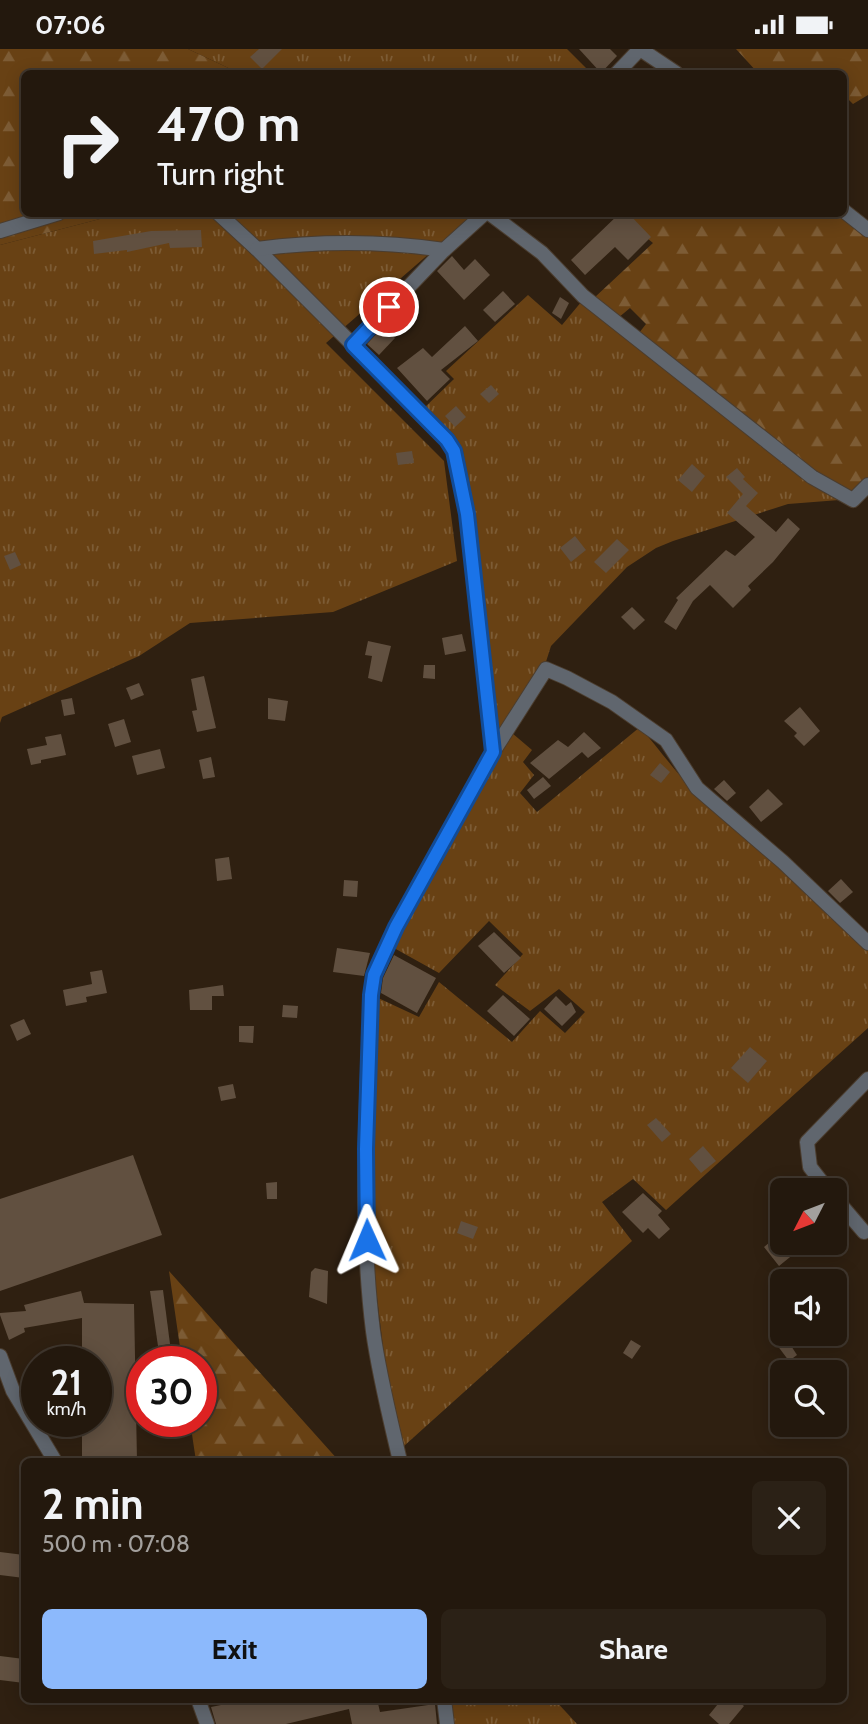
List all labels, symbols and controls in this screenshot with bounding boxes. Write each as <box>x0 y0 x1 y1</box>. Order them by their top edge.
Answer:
text: 07:06 <box>35 9 105 41</box>
text: 470 m <box>157 94 300 153</box>
icon: right <box>42 98 133 189</box>
text: Turn right <box>157 154 284 193</box>
pin <box>359 277 419 337</box>
icon: arrive <box>370 288 408 326</box>
north arrow <box>770 1178 847 1255</box>
map controls <box>770 1178 847 1437</box>
position arrow <box>330 1203 404 1277</box>
button: sound <box>770 1269 847 1346</box>
speed limit sign: 30 <box>126 1346 217 1437</box>
button: search <box>770 1360 847 1437</box>
text: 21 <box>51 1361 82 1404</box>
text: km/h <box>47 1398 86 1420</box>
text: 2 min <box>42 1478 143 1530</box>
button: close <box>752 1481 826 1555</box>
text: 500 m · 07:08 <box>42 1530 190 1558</box>
button: Exit <box>42 1609 427 1689</box>
button: Share <box>441 1609 826 1689</box>

